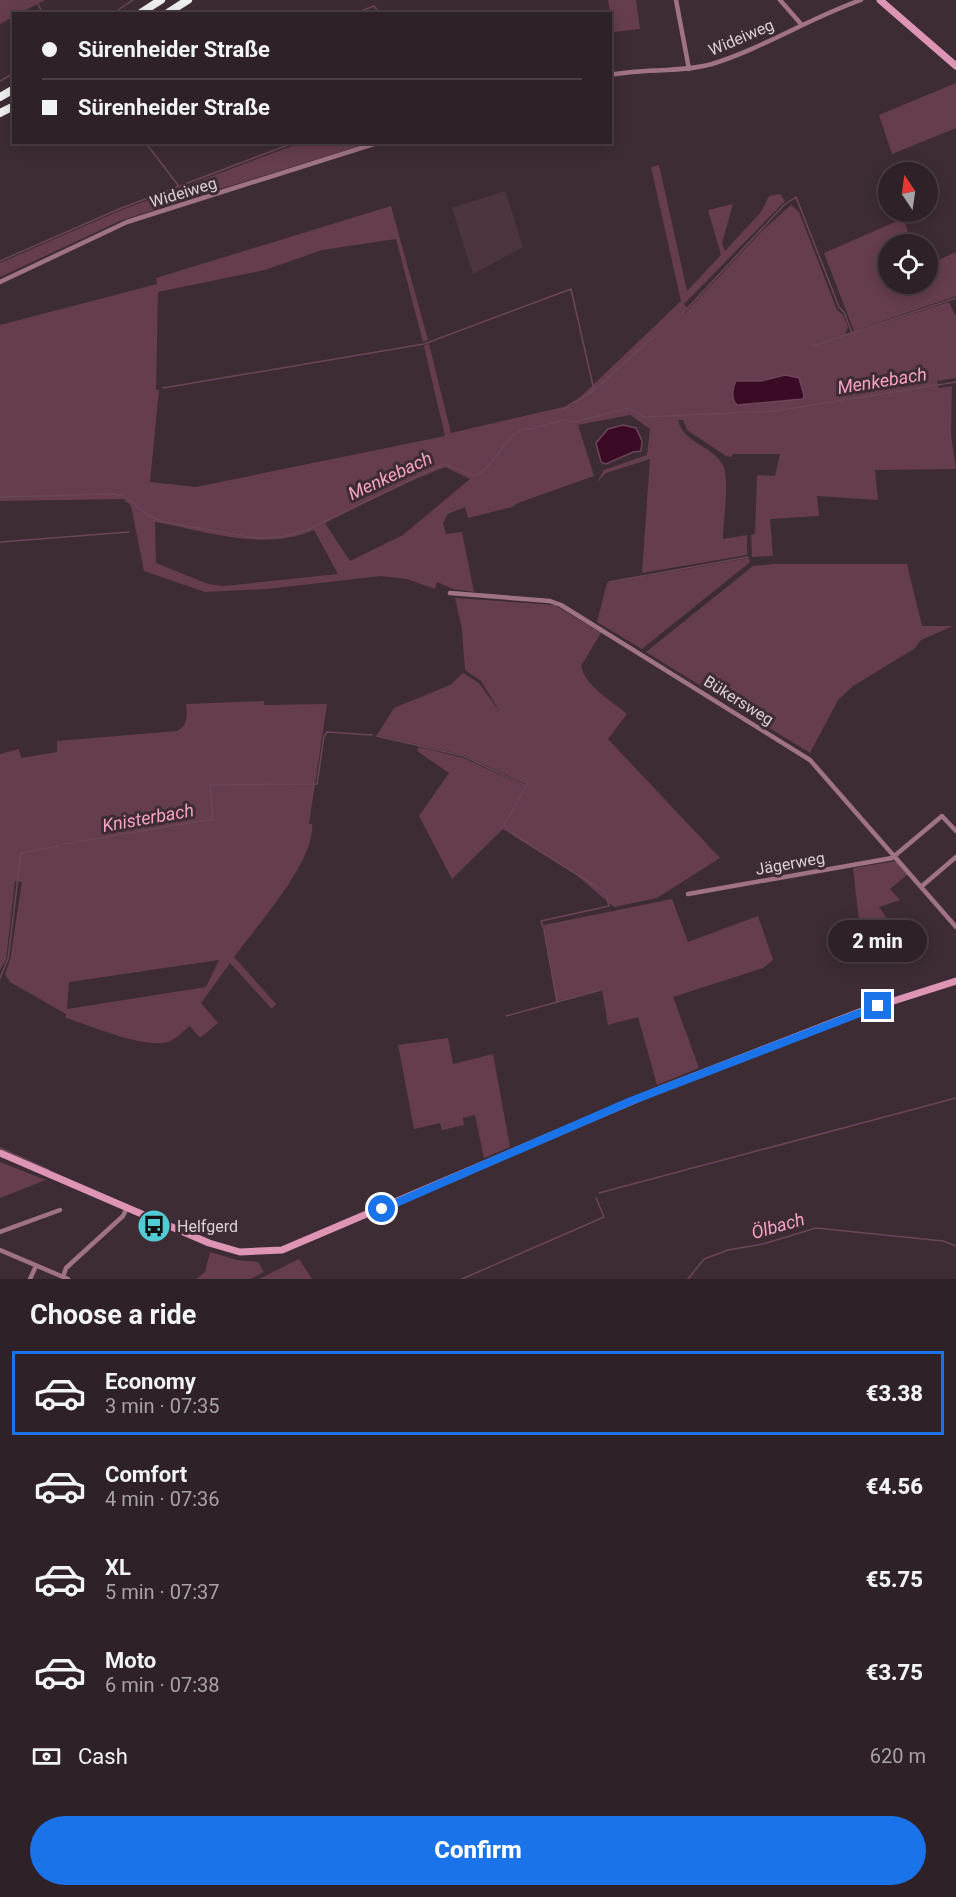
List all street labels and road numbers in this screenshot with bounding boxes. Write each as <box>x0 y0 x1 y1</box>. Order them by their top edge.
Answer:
street label: Wideiweg <box>706 15 777 60</box>
street label: Wideiweg <box>147 173 219 212</box>
street label: Bükersweg <box>700 672 777 729</box>
street label: Jägerweg <box>754 848 826 879</box>

